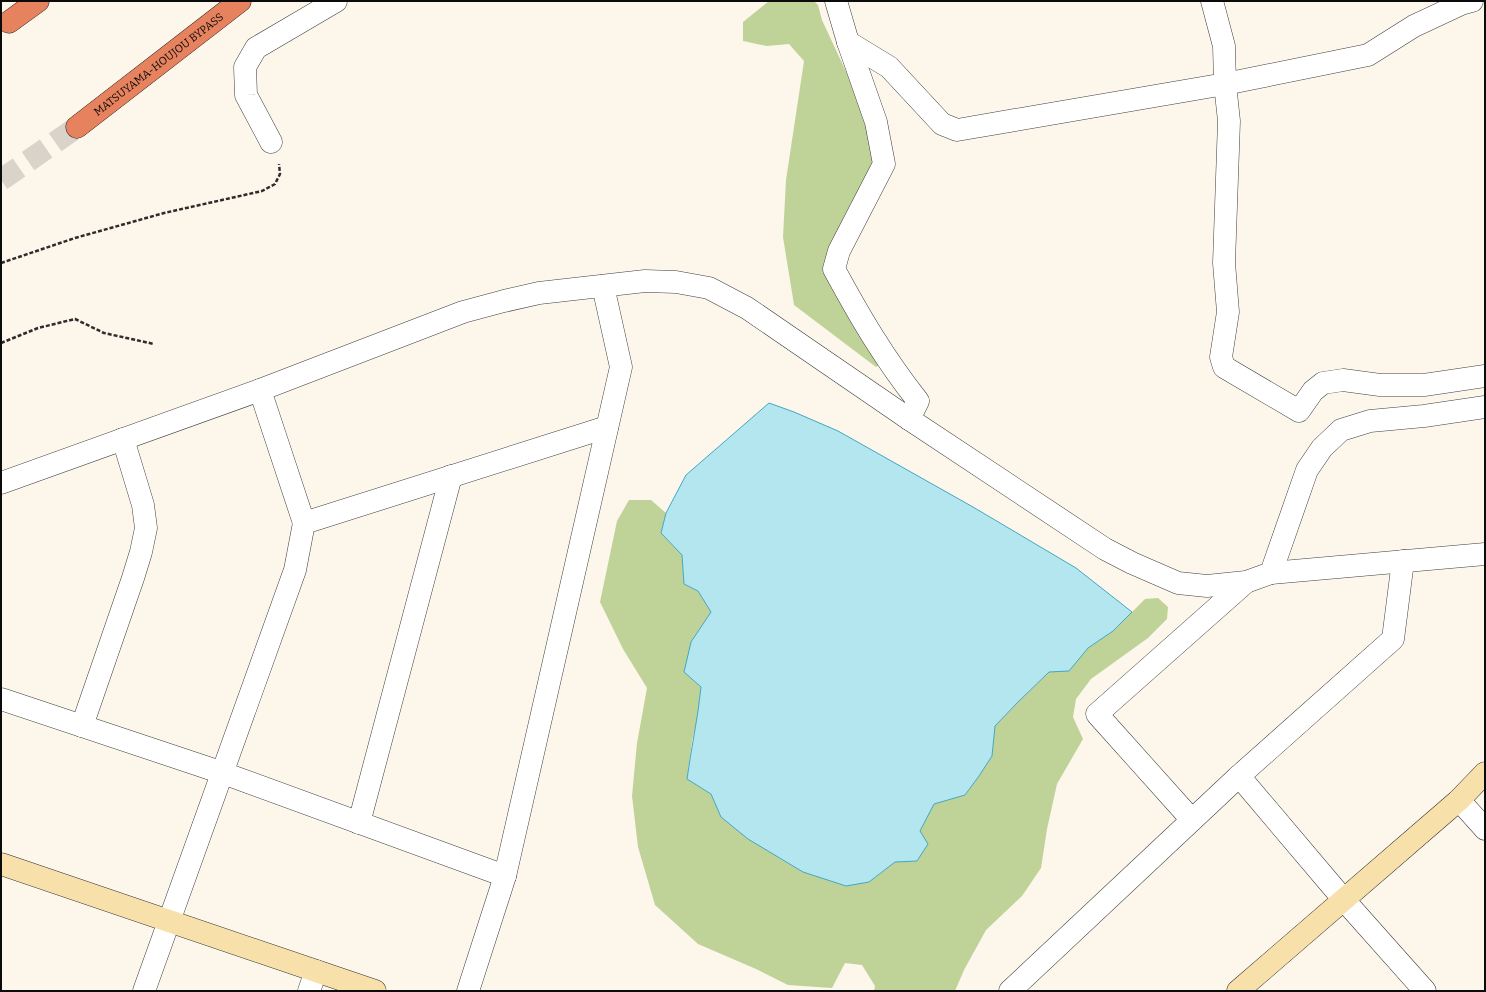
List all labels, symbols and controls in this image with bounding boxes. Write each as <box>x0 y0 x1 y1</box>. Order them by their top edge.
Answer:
street label: MATSUYAMA-HOUJOU BYPASS <box>91 10 226 118</box>

